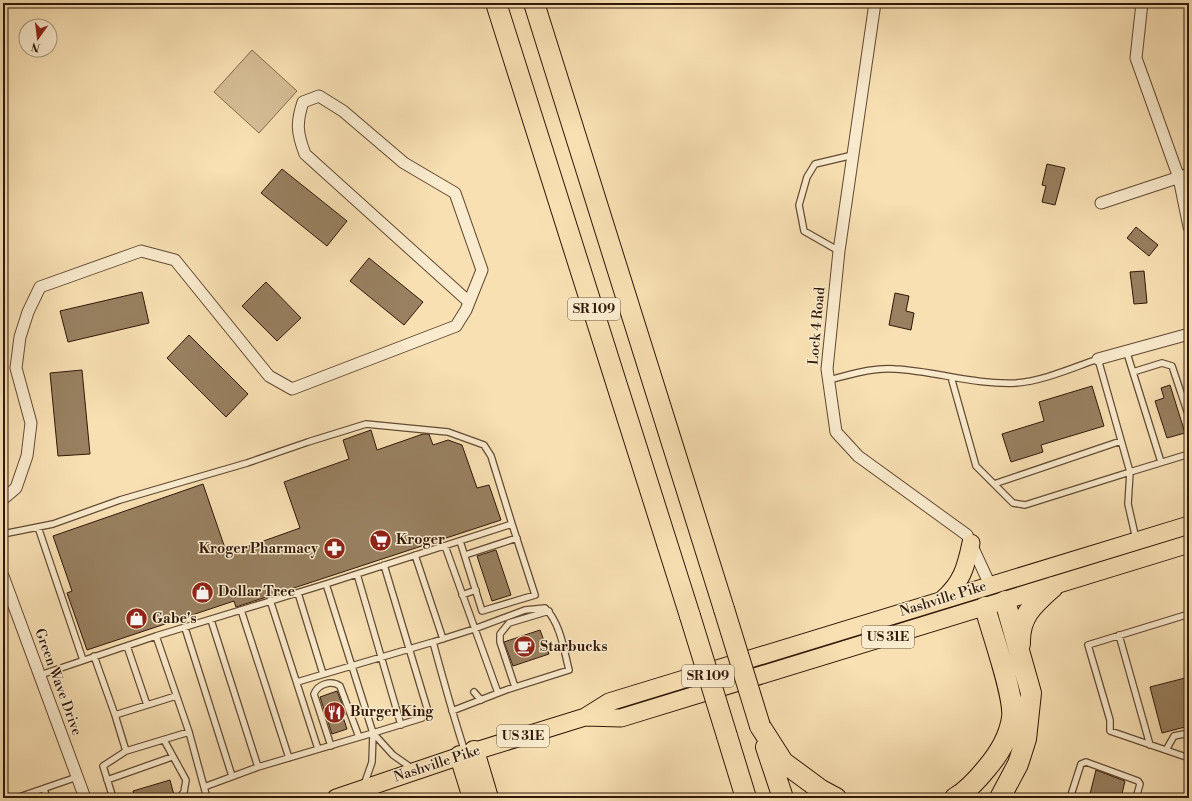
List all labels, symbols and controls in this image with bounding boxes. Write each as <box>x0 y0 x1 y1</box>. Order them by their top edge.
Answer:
north arrow <box>18 18 58 58</box>
text: N <box>30 39 42 55</box>
street label: Lock 4 Road <box>805 286 829 366</box>
road number: SR 109 <box>568 298 620 320</box>
supermarket icon: Kroger <box>367 527 393 553</box>
place label: Kroger <box>396 531 445 549</box>
pharmacy icon: Kroger Pharmacy <box>321 536 347 562</box>
place label: Kroger Pharmacy <box>199 540 319 558</box>
street label: Nashville Pike <box>897 577 989 621</box>
shop icon: Dollar Tree <box>190 579 216 605</box>
place label: Dollar Tree <box>218 583 295 601</box>
shop icon: Gabe's <box>123 606 149 632</box>
place label: Gabe's <box>152 610 196 628</box>
street label: Green Wave Drive <box>30 626 86 738</box>
road number: US 31E <box>862 626 914 648</box>
cafe icon: Starbucks <box>512 634 538 660</box>
place label: Starbucks <box>540 638 607 656</box>
road number: SR 109 <box>682 665 734 687</box>
restaurant icon: Burger King <box>321 699 347 725</box>
place label: Burger King <box>350 703 434 721</box>
road number: US 31E <box>497 725 549 747</box>
street label: Nashville Pike <box>391 742 483 786</box>

